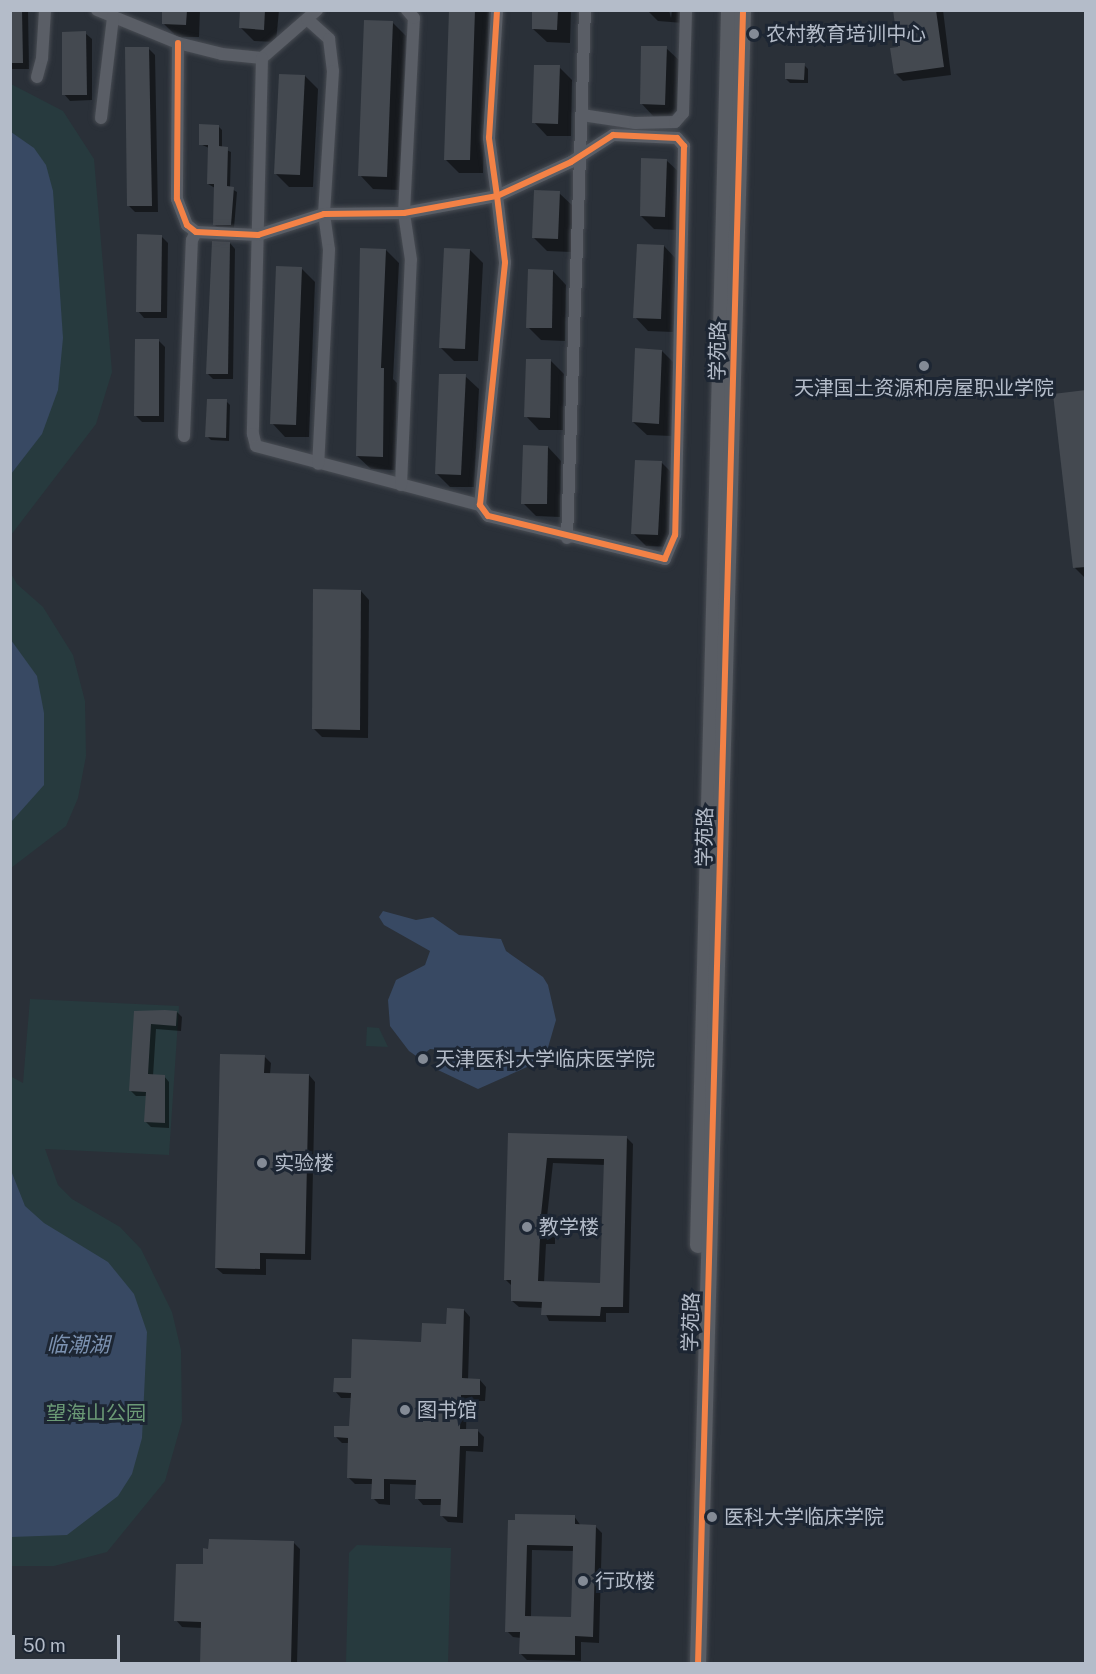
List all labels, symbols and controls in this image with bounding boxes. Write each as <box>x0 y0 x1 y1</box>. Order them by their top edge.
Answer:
place label: 农村教育培训中心 <box>766 22 926 46</box>
marker: 农村教育培训中心 <box>747 27 761 41</box>
street label: 学苑路 <box>705 321 731 381</box>
marker: 天津国土资源和房屋职业学院 <box>917 359 931 373</box>
place label: 天津国土资源和房屋职业学院 <box>794 376 1054 400</box>
street label: 学苑路 <box>692 807 718 867</box>
place label: 天津医科大学临床医学院 <box>435 1047 655 1071</box>
marker: 天津医科大学临床医学院 <box>416 1052 430 1066</box>
place label: 实验楼 <box>274 1151 334 1175</box>
marker: 实验楼 <box>255 1156 269 1170</box>
place label: 教学楼 <box>539 1215 599 1239</box>
marker: 教学楼 <box>520 1220 534 1234</box>
street label: 学苑路 <box>678 1292 704 1352</box>
water label: 临潮湖 <box>47 1332 109 1358</box>
place label: 图书馆 <box>417 1398 477 1422</box>
park label: 望海山公园 <box>46 1401 146 1425</box>
marker: 图书馆 <box>398 1403 412 1417</box>
place label: 医科大学临床学院 <box>724 1505 884 1529</box>
marker: 医科大学临床学院 <box>705 1510 719 1524</box>
place label: 行政楼 <box>595 1569 655 1593</box>
marker: 行政楼 <box>576 1574 590 1588</box>
scale bar <box>15 1623 123 1661</box>
text: 50 m <box>23 1635 66 1656</box>

